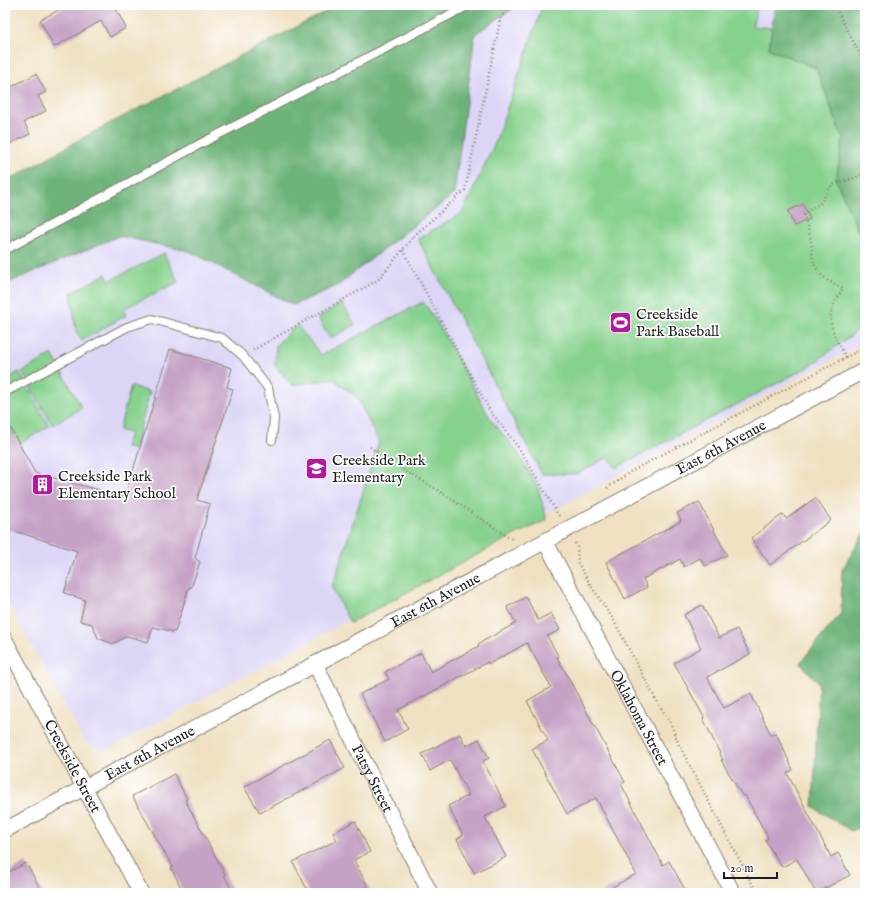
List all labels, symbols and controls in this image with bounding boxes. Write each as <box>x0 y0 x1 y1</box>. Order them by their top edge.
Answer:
place label: Creekside Park Baseball <box>636 305 720 341</box>
sports icon: Creekside Park Baseball <box>608 310 634 336</box>
street label: East 6th Avenue <box>673 415 769 479</box>
place label: Creekside Park Elementary <box>332 451 427 487</box>
school or university icon: Creekside Park Elementary <box>304 456 330 482</box>
place label: Creekside Park Elementary School <box>58 467 177 503</box>
building icon: Creekside Park Elementary School <box>29 472 55 498</box>
street label: East 6th Avenue <box>387 568 484 632</box>
street label: Oklahoma Street <box>606 666 673 769</box>
street label: Creekside Street <box>40 716 105 816</box>
street label: East 6th Avenue <box>101 721 198 784</box>
street label: Patsy Street <box>347 741 397 815</box>
scale bar <box>724 854 777 880</box>
text: 20 m <box>730 861 753 876</box>

